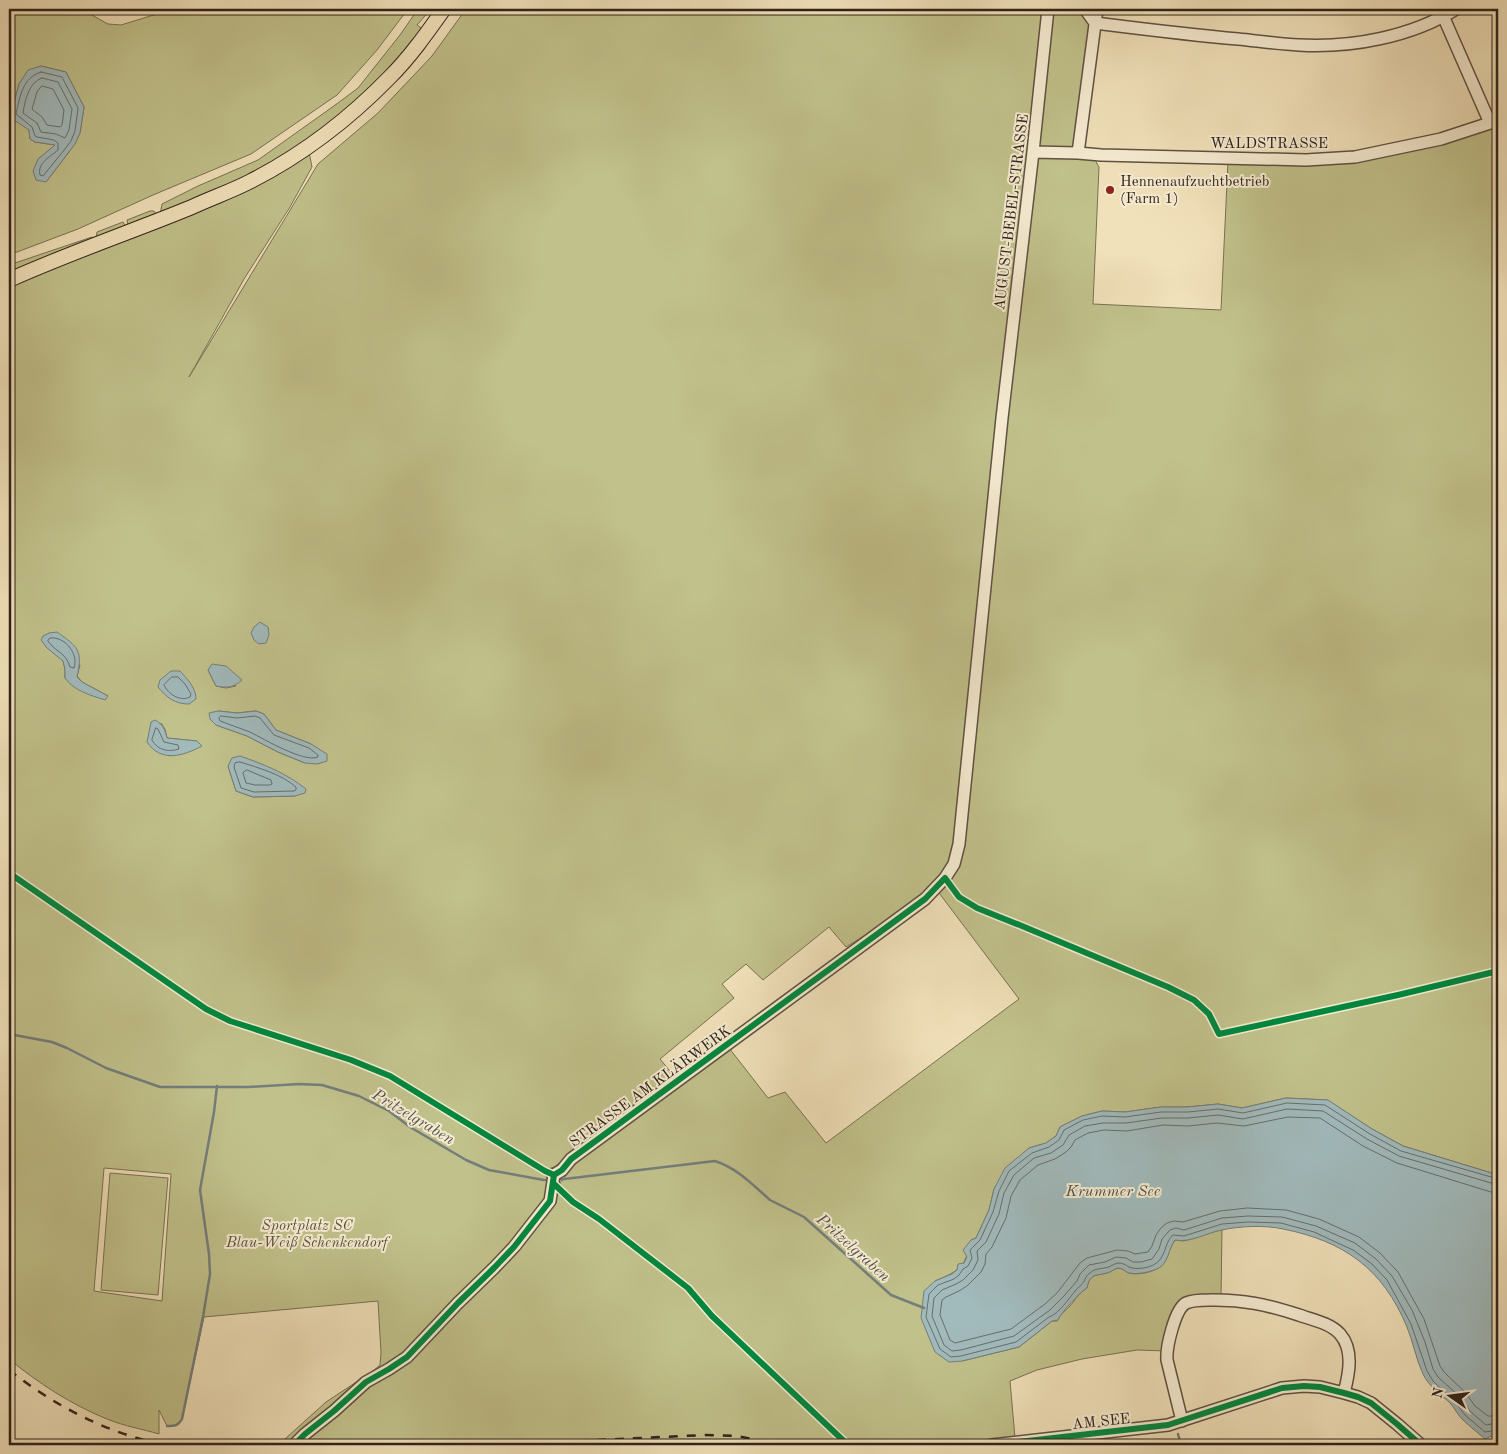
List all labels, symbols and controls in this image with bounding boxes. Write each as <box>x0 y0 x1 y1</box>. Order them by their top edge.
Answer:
street label: AUGUST-BEBEL-STRASSE <box>993 113 1032 311</box>
street label: WALDSTRASSE <box>1210 137 1328 152</box>
place label: Hennenaufzuchtbetrieb (Farm 1) <box>1120 175 1269 207</box>
marker: Hennenaufzuchtbetrieb (Farm 1) <box>1104 184 1116 196</box>
street label: STRASSE AM KLÄRWERK <box>566 1021 734 1151</box>
water label: Pritzelgraben <box>368 1087 457 1148</box>
water label: Krummer See <box>1065 1184 1161 1200</box>
water label: Pritzelgraben <box>812 1211 892 1285</box>
park label: Sportplatz SC Blau-Weiß Schenkendorf <box>225 1219 390 1251</box>
north arrow <box>1424 1372 1474 1422</box>
text: N <box>1430 1386 1447 1400</box>
street label: AM SEE <box>1071 1412 1131 1433</box>

